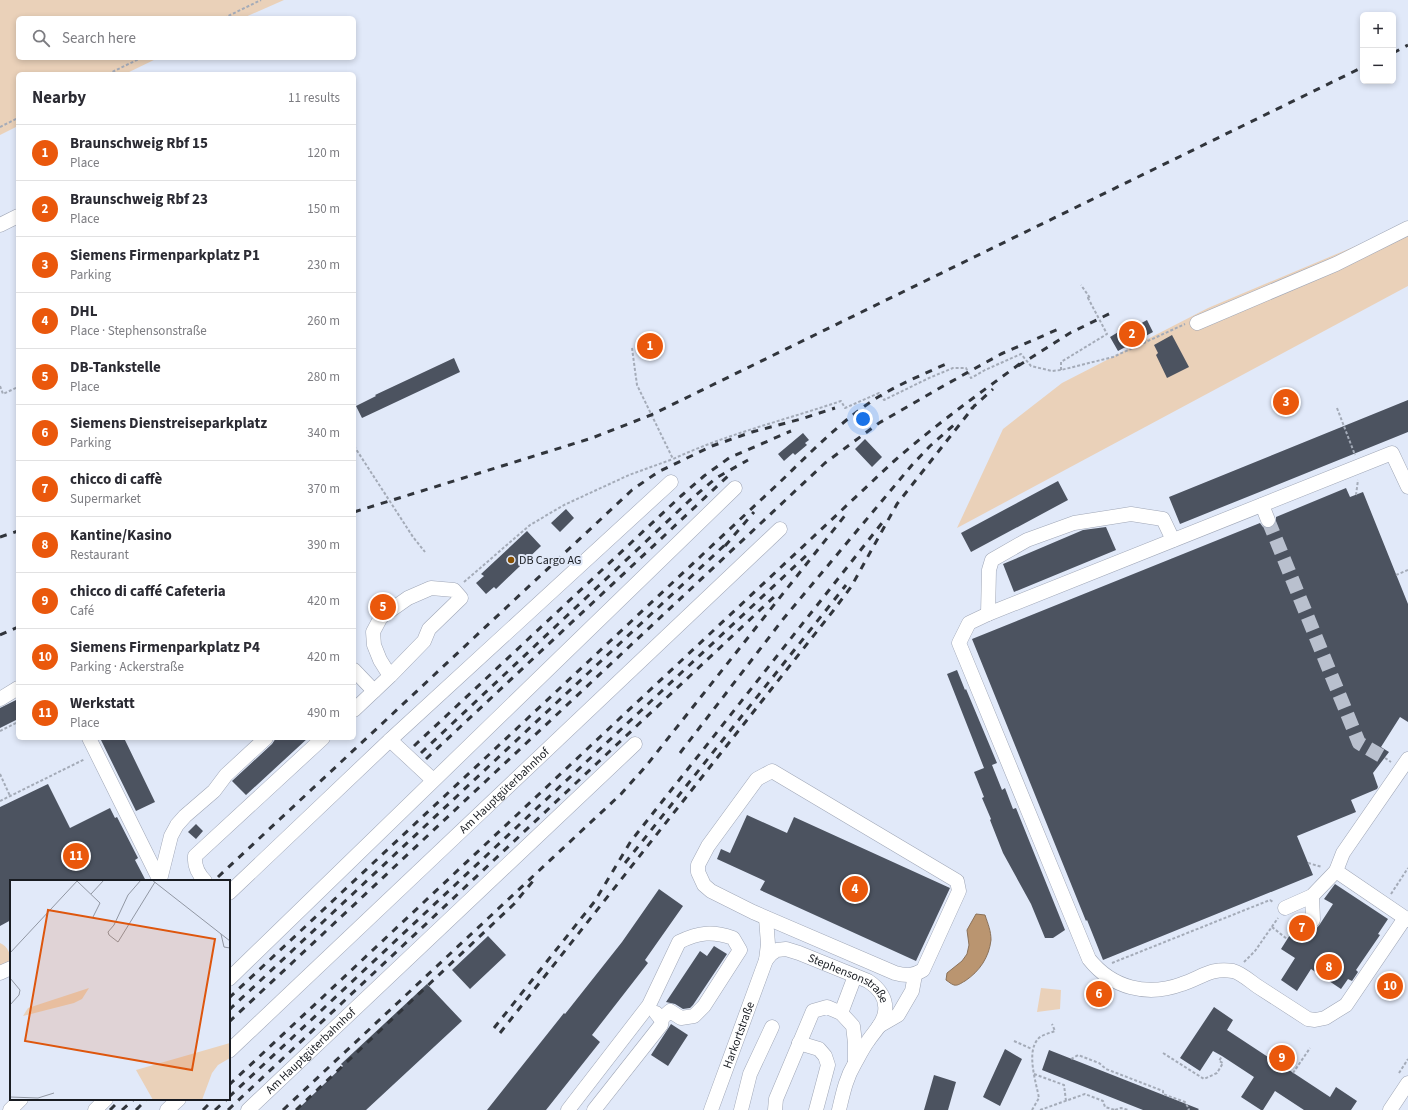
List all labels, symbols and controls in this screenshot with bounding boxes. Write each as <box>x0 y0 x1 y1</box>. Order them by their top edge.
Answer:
map controls <box>1360 12 1396 84</box>
button: + <box>1360 12 1396 48</box>
search box <box>16 16 356 60</box>
icon: search <box>30 27 52 49</box>
text: Search here <box>62 28 136 49</box>
button: − <box>1360 48 1396 84</box>
text: Nearby <box>32 86 86 110</box>
text: 11 results <box>288 89 340 107</box>
text: Braunschweig Rbf 15 <box>70 133 208 154</box>
text: 1 <box>42 144 48 162</box>
text: 120 m <box>307 144 340 162</box>
text: Place <box>70 154 99 172</box>
text: Braunschweig Rbf 23 <box>70 189 208 210</box>
text: 2 <box>42 200 48 218</box>
text: 150 m <box>307 200 340 218</box>
text: Place <box>70 210 99 228</box>
text: Siemens Firmenparkplatz P1 <box>70 245 260 266</box>
text: 3 <box>42 256 48 274</box>
text: 230 m <box>307 256 340 274</box>
text: Parking <box>70 266 111 284</box>
text: DHL <box>70 301 97 322</box>
text: 4 <box>42 312 48 330</box>
text: 260 m <box>307 312 340 330</box>
pin: 2 <box>1119 319 1145 349</box>
text: Place · Stephensonstraße <box>70 322 207 340</box>
pin: 1 <box>637 331 663 361</box>
text: DB-Tankstelle <box>70 357 161 378</box>
text: 5 <box>42 368 48 386</box>
text: 280 m <box>307 368 340 386</box>
text: Place <box>70 378 99 396</box>
pin: 3 <box>1273 387 1299 417</box>
your location <box>853 409 873 429</box>
text: Siemens Dienstreiseparkplatz <box>70 413 267 434</box>
text: 6 <box>42 424 48 442</box>
text: 340 m <box>307 424 340 442</box>
text: Parking <box>70 434 111 452</box>
text: chicco di caffè <box>70 469 162 490</box>
text: 7 <box>42 480 48 498</box>
text: 370 m <box>307 480 340 498</box>
text: Supermarket <box>70 490 141 508</box>
text: Kantine/Kasino <box>70 525 172 546</box>
text: 8 <box>42 536 48 554</box>
text: 390 m <box>307 536 340 554</box>
text: Restaurant <box>70 546 129 564</box>
place label: DB Cargo AG <box>519 552 581 569</box>
marker: DB Cargo AG <box>506 555 516 565</box>
text: chicco di caffé Cafeteria <box>70 581 226 602</box>
text: 9 <box>42 592 48 610</box>
text: 420 m <box>307 592 340 610</box>
pin: 5 <box>370 592 396 622</box>
text: Café <box>70 602 94 620</box>
text: Siemens Firmenparkplatz P4 <box>70 637 260 658</box>
text: 10 <box>38 648 52 666</box>
text: 420 m <box>307 648 340 666</box>
text: Parking · Ackerstraße <box>70 658 184 676</box>
text: Werkstatt <box>70 693 135 714</box>
text: 11 <box>38 704 52 722</box>
text: 490 m <box>307 704 340 722</box>
text: Place <box>70 714 99 732</box>
street label: Am Hauptgüterbahnhof <box>456 743 554 838</box>
pin: 11 <box>63 841 89 871</box>
pin: 4 <box>842 874 868 904</box>
inset map <box>10 880 230 1100</box>
pin: 7 <box>1289 913 1315 943</box>
street label: Stephensonstraße <box>805 950 892 1005</box>
pin: 8 <box>1316 952 1342 982</box>
pin: 10 <box>1377 971 1403 1001</box>
pin: 6 <box>1086 979 1112 1009</box>
street label: Harkortstraße <box>719 999 759 1071</box>
street label: Am Hauptgüterbahnhof <box>262 1004 360 1098</box>
pin: 9 <box>1269 1043 1295 1073</box>

